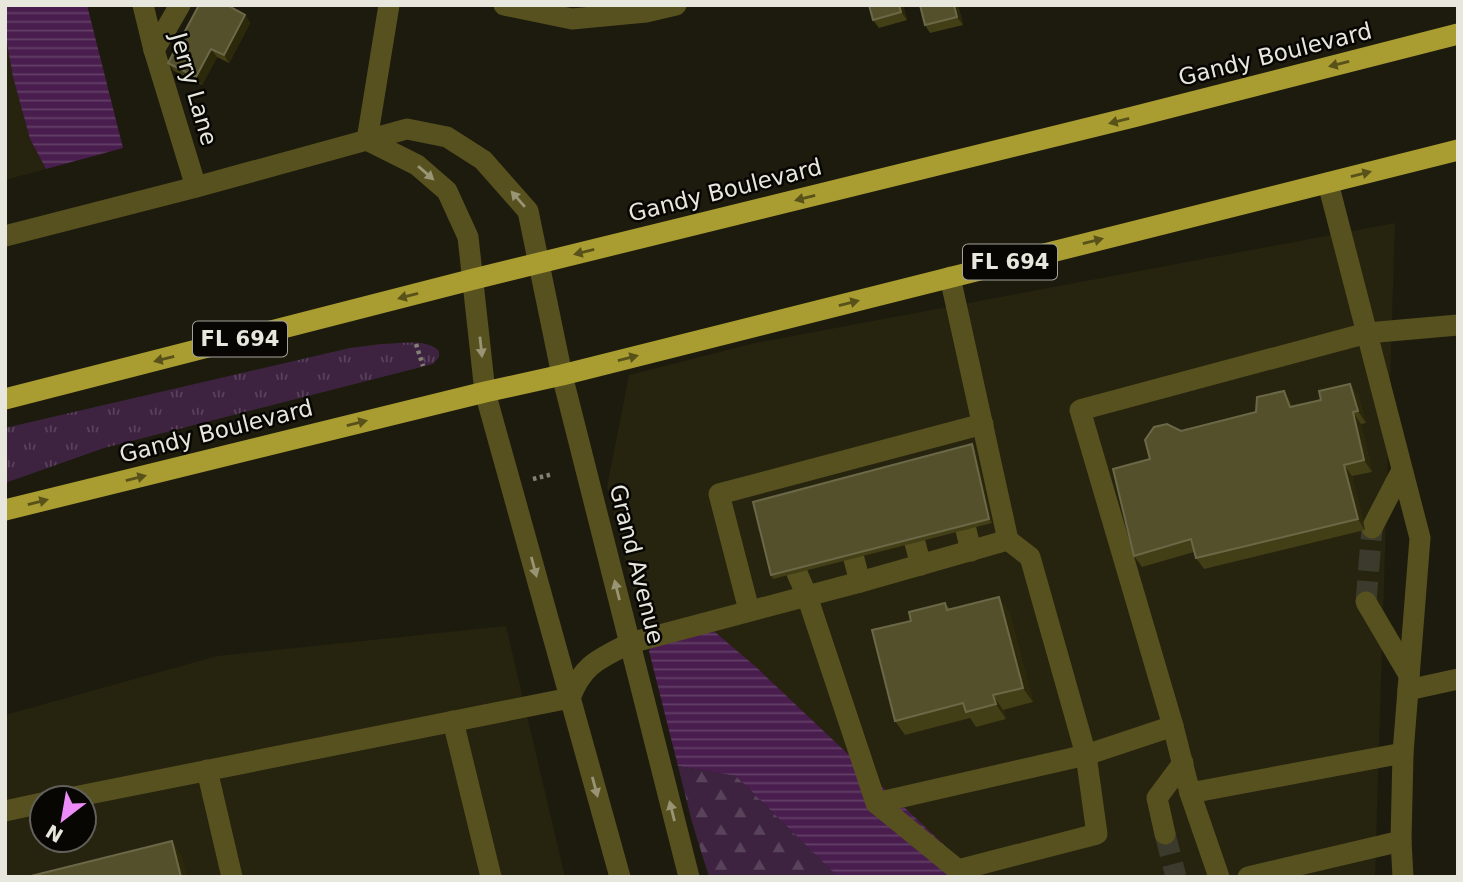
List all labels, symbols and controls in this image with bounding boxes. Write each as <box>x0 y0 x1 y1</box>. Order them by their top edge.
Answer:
street label: Gandy Boulevard <box>1176 17 1374 91</box>
street label: Jerry Lane <box>165 28 222 148</box>
one-way arrow <box>1328 59 1350 70</box>
one-way arrow <box>1108 116 1130 127</box>
street label: Gandy Boulevard <box>626 153 824 227</box>
one-way arrow <box>418 165 435 180</box>
one-way arrow <box>1350 168 1372 179</box>
one-way arrow <box>511 191 526 208</box>
one-way arrow <box>793 193 815 204</box>
one-way arrow <box>1082 235 1104 246</box>
road number: FL 694 <box>963 244 1057 280</box>
one-way arrow <box>573 247 595 258</box>
one-way arrow <box>397 291 419 302</box>
one-way arrow <box>838 297 860 308</box>
road number: FL 694 <box>193 322 287 356</box>
one-way arrow <box>475 336 486 358</box>
one-way arrow <box>617 352 639 363</box>
one-way arrow <box>153 354 175 365</box>
street label: Gandy Boulevard <box>117 394 315 468</box>
one-way arrow <box>346 417 368 428</box>
one-way arrow <box>125 472 147 483</box>
street label: Grand Avenue <box>605 482 669 646</box>
one-way arrow <box>27 496 49 507</box>
one-way arrow <box>529 557 540 579</box>
one-way arrow <box>611 579 622 601</box>
one-way arrow <box>590 776 600 797</box>
north arrow <box>28 784 98 854</box>
one-way arrow <box>666 799 677 821</box>
text: N <box>42 820 67 847</box>

